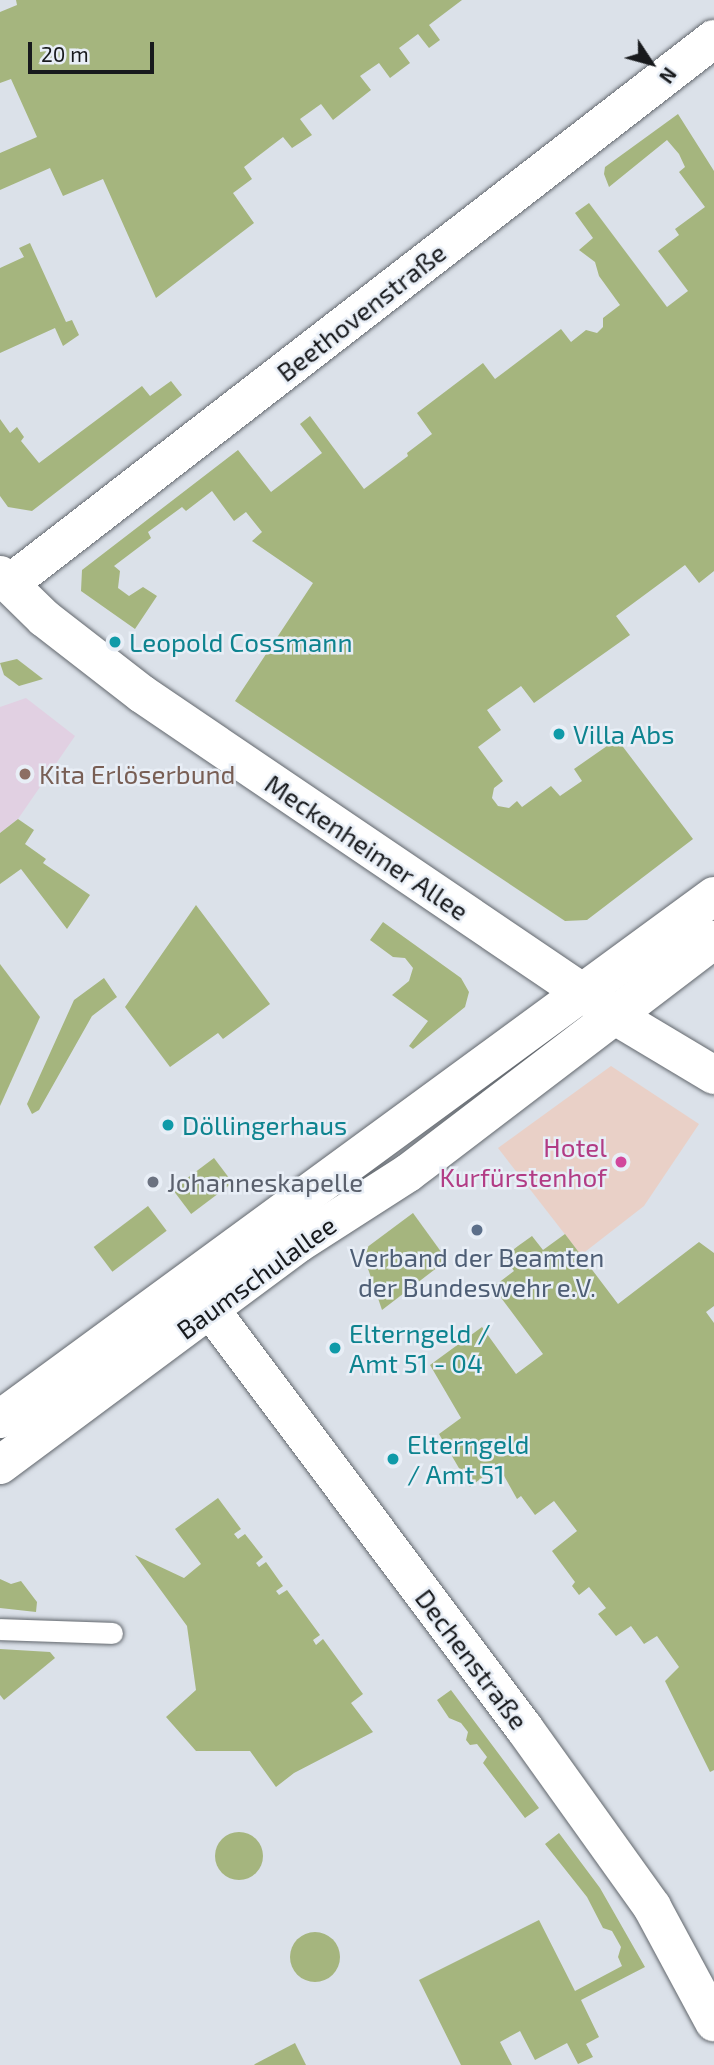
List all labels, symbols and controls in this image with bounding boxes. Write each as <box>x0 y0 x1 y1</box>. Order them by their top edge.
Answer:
scale bar <box>32 28 158 72</box>
north arrow <box>616 28 686 98</box>
text: 20 m <box>41 41 89 66</box>
text: N <box>655 63 682 88</box>
street label: Beethovenstraße <box>270 236 452 388</box>
place label: Leopold Cossmann <box>129 626 353 658</box>
marker: Leopold Cossmann <box>107 634 123 650</box>
place label: Villa Abs <box>573 718 675 750</box>
marker: Villa Abs <box>551 726 567 742</box>
place label: Kita Erlöserbund <box>39 758 236 790</box>
marker: Kita Erlöserbund <box>17 766 33 782</box>
street label: Meckenheimer Allee <box>259 767 475 927</box>
place label: Döllingerhaus <box>182 1109 347 1141</box>
marker: Döllingerhaus <box>160 1117 176 1133</box>
place label: Hotel Kurfürstenhof <box>439 1131 607 1192</box>
marker: Hotel Kurfürstenhof <box>613 1154 629 1170</box>
place label: Johanneskapelle <box>167 1166 363 1198</box>
marker: Johanneskapelle <box>145 1174 161 1190</box>
street label: Baumschulallee <box>170 1209 342 1345</box>
marker: Verband der Beamten der Bundeswehr e.V. <box>469 1222 485 1238</box>
place label: Verband der Beamten der Bundeswehr e.V. <box>349 1241 605 1302</box>
place label: Elterngeld / Amt 51 - 04 <box>349 1317 491 1378</box>
marker: Elterngeld / Amt 51 - 04 <box>327 1340 343 1356</box>
place label: Elterngeld / Amt 51 <box>407 1428 529 1490</box>
marker: Elterngeld / Amt 51 <box>385 1451 401 1467</box>
street label: Dechenstraße <box>409 1583 535 1735</box>

